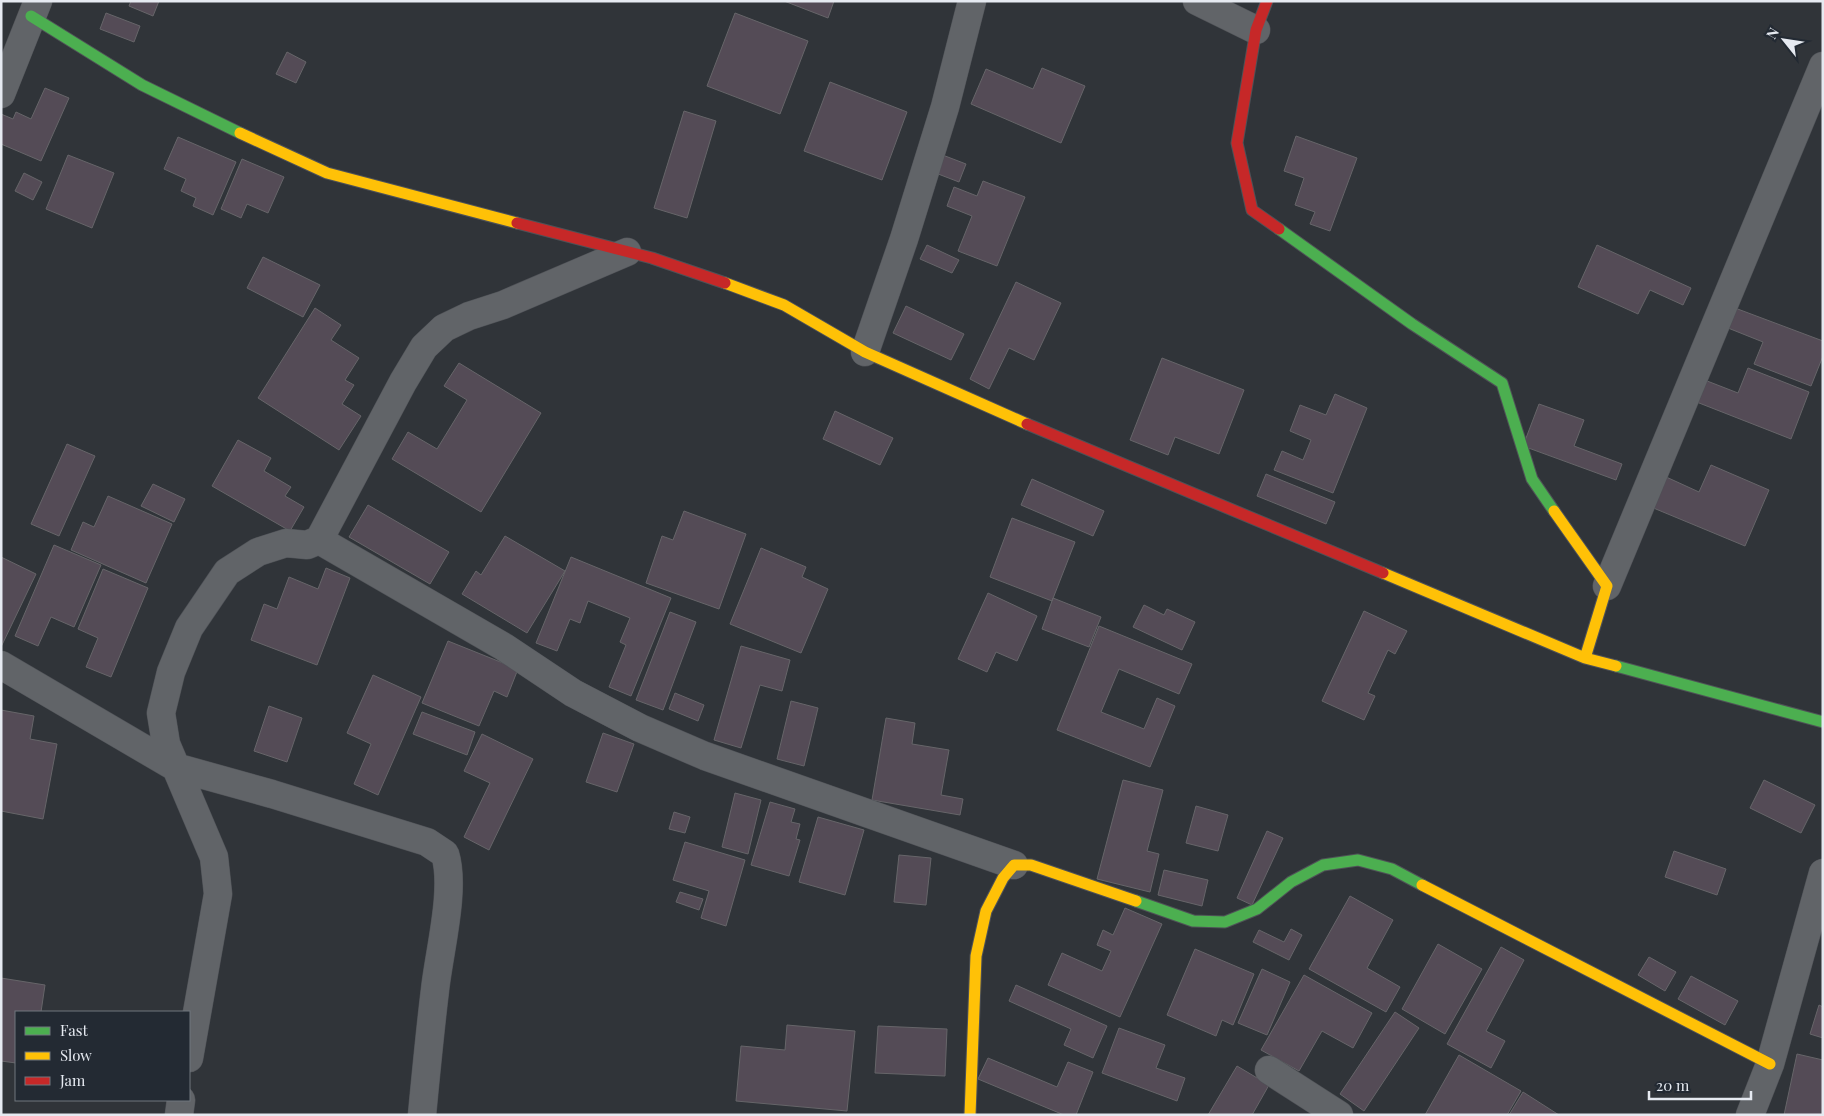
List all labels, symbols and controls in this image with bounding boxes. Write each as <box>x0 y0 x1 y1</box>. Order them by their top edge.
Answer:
north arrow <box>1759 15 1809 65</box>
text: N <box>1762 24 1783 42</box>
legend <box>15 1011 190 1101</box>
text: Fast <box>60 1020 89 1040</box>
text: Slow <box>60 1045 92 1065</box>
scale bar <box>1649 1068 1752 1100</box>
text: Jam <box>59 1070 86 1090</box>
text: 20 m <box>1656 1075 1690 1095</box>

